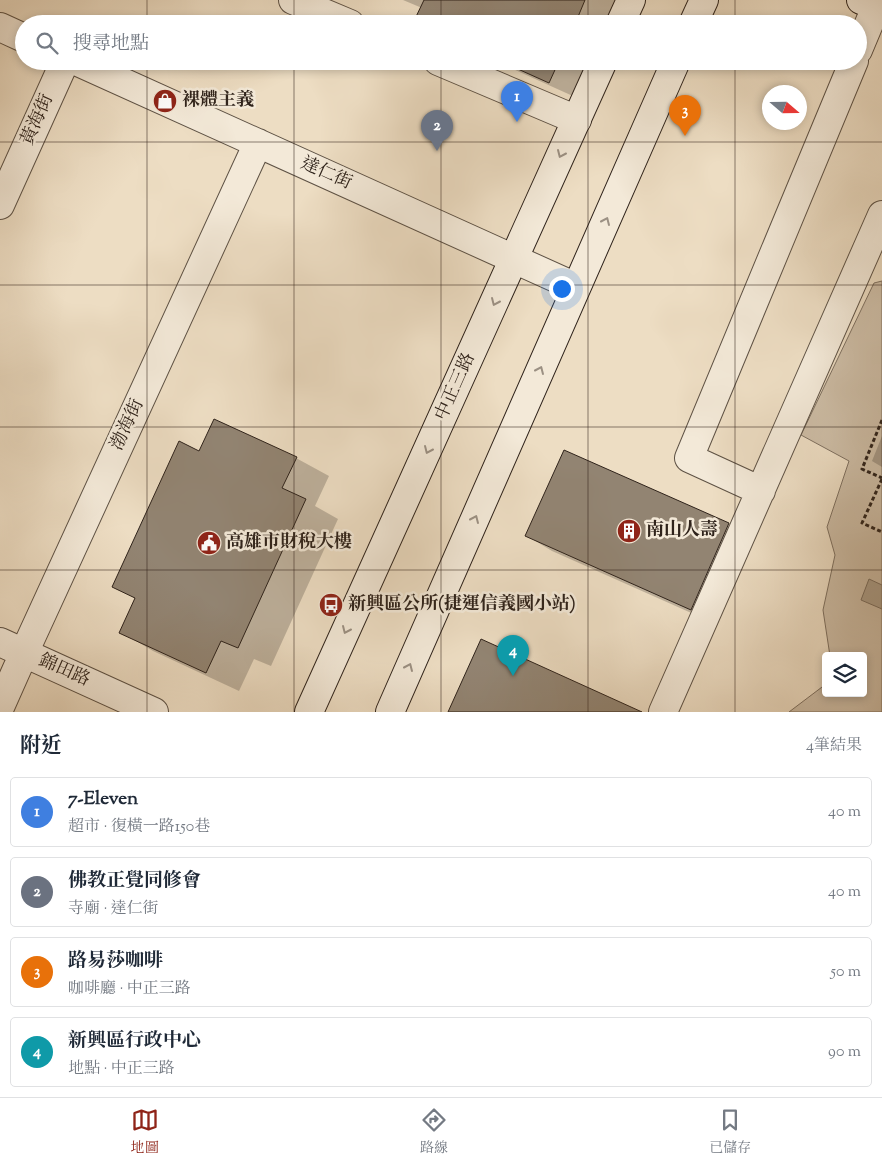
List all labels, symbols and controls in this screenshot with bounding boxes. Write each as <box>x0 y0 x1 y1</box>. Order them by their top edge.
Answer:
search box <box>15 15 867 70</box>
icon: search <box>33 29 61 57</box>
text: 搜尋地點 <box>73 31 149 58</box>
pin: 1 <box>501 81 533 122</box>
north arrow <box>762 85 807 130</box>
shop icon: 裸體主義 <box>152 88 178 114</box>
place label: 裸體主義 <box>182 88 254 114</box>
street label: 黃海街 <box>15 90 61 150</box>
pin: 3 <box>669 95 701 136</box>
pin: 2 <box>421 110 453 151</box>
one-way arrow <box>558 148 568 157</box>
street label: 達仁街 <box>296 151 356 197</box>
one-way arrow <box>599 217 610 226</box>
your location <box>549 276 575 302</box>
one-way arrow <box>490 297 501 306</box>
street label: 中正三路 <box>429 349 483 425</box>
one-way arrow <box>533 366 544 375</box>
street label: 渤海街 <box>105 395 151 455</box>
one-way arrow <box>423 445 434 454</box>
one-way arrow <box>468 515 479 524</box>
building icon: 南山人壽 <box>616 518 642 544</box>
place label: 南山人壽 <box>646 518 718 544</box>
public building icon: 高雄市財稅大樓 <box>196 530 222 556</box>
place label: 高雄市財稅大樓 <box>226 530 352 556</box>
bus stop icon: 新興區公所(捷運信義國小站) <box>318 592 344 618</box>
place label: 新興區公所(捷運信義國小站) <box>348 592 576 618</box>
one-way arrow <box>342 625 352 634</box>
pin: 4 <box>497 635 529 676</box>
street label: 錦田路 <box>34 648 94 694</box>
map controls <box>822 652 867 697</box>
button: layers <box>822 652 867 697</box>
one-way arrow <box>403 663 414 672</box>
text: 附近 <box>20 732 62 762</box>
text: 4筆結果 <box>806 735 862 758</box>
text: 7-Eleven <box>68 786 138 813</box>
text: 1 <box>34 801 40 824</box>
text: 40 m <box>828 801 861 824</box>
text: 超市 · 復橫一路150巷 <box>68 816 210 839</box>
text: 佛教正覺同修會 <box>68 868 201 895</box>
text: 2 <box>33 881 41 904</box>
text: 40 m <box>828 881 861 904</box>
text: 寺廟 · 達仁街 <box>68 898 159 921</box>
text: 路易莎咖啡 <box>68 948 163 975</box>
text: 3 <box>34 961 40 984</box>
text: 50 m <box>830 961 861 984</box>
text: 咖啡廳 · 中正三路 <box>68 978 191 1001</box>
text: 新興區行政中心 <box>68 1028 201 1055</box>
text: 4 <box>33 1041 41 1064</box>
text: 90 m <box>828 1041 861 1064</box>
text: 地點 · 中正三路 <box>68 1058 175 1081</box>
tab: 地圖 <box>131 1106 159 1159</box>
tab: 路線 <box>420 1106 448 1159</box>
tab: 已儲存 <box>709 1106 751 1159</box>

